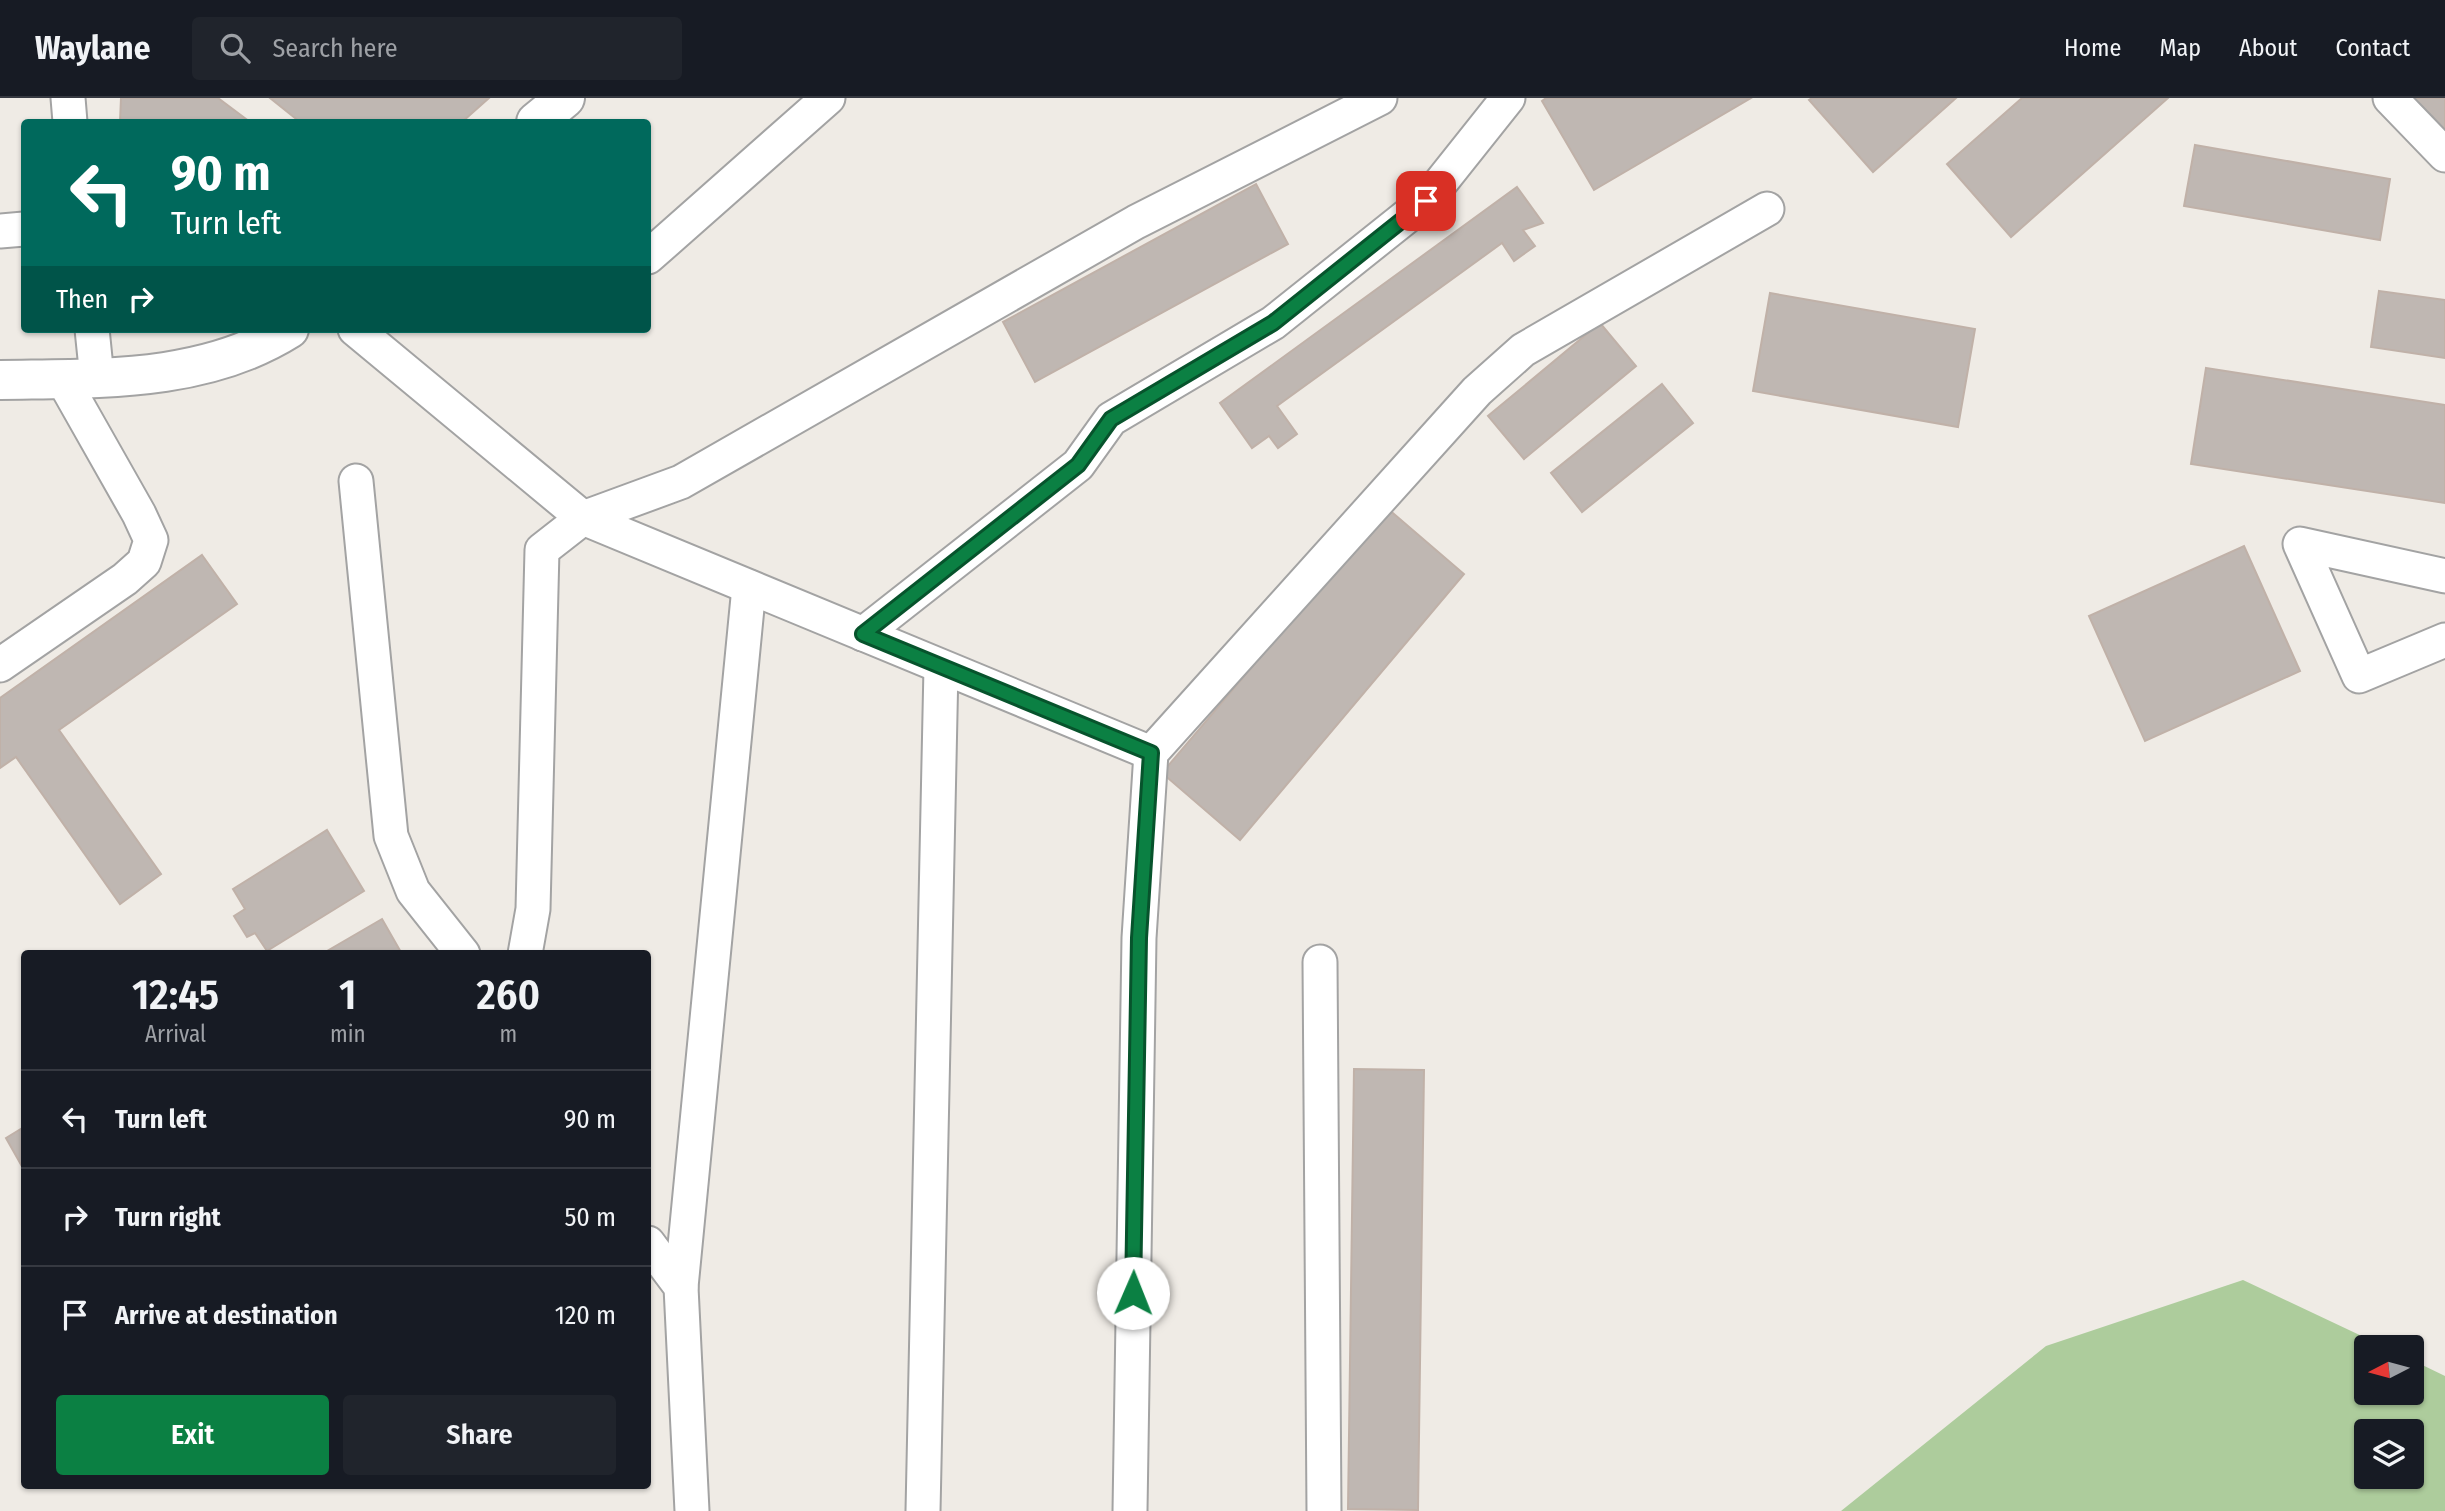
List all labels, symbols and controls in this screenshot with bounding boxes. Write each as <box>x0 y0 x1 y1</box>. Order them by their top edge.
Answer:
search box <box>192 17 682 80</box>
text: Waylane <box>35 28 150 68</box>
icon: search <box>216 29 254 67</box>
text: Search here <box>272 33 398 64</box>
text: Home <box>2064 34 2121 62</box>
text: Map <box>2159 34 2201 62</box>
text: About <box>2239 34 2297 62</box>
text: Contact <box>2335 34 2410 62</box>
text: 90 m <box>171 144 271 203</box>
icon: left <box>56 147 147 238</box>
pin <box>1396 171 1456 231</box>
icon: arrive <box>1407 182 1445 220</box>
text: Turn left <box>171 204 281 242</box>
icon: right <box>122 280 160 318</box>
text: Then <box>56 284 108 315</box>
text: 12:45 <box>132 970 219 1020</box>
text: 1 <box>339 970 357 1020</box>
text: 260 <box>477 970 540 1020</box>
text: Arrival <box>145 1020 206 1048</box>
text: min <box>330 1020 366 1048</box>
text: m <box>499 1020 517 1048</box>
icon: left <box>56 1100 94 1138</box>
text: Turn left <box>115 1104 207 1135</box>
text: 90 m <box>564 1104 616 1135</box>
icon: right <box>56 1198 94 1236</box>
text: Turn right <box>115 1202 221 1233</box>
text: 50 m <box>564 1202 616 1233</box>
position arrow <box>1096 1256 1170 1330</box>
icon: arrive <box>56 1296 94 1334</box>
text: Arrive at destination <box>115 1300 338 1331</box>
text: 120 m <box>555 1300 616 1331</box>
north arrow <box>2354 1335 2424 1405</box>
map controls <box>2354 1335 2424 1489</box>
button: Exit <box>56 1395 329 1475</box>
button: Share <box>343 1395 616 1475</box>
button: layers <box>2354 1419 2424 1489</box>

